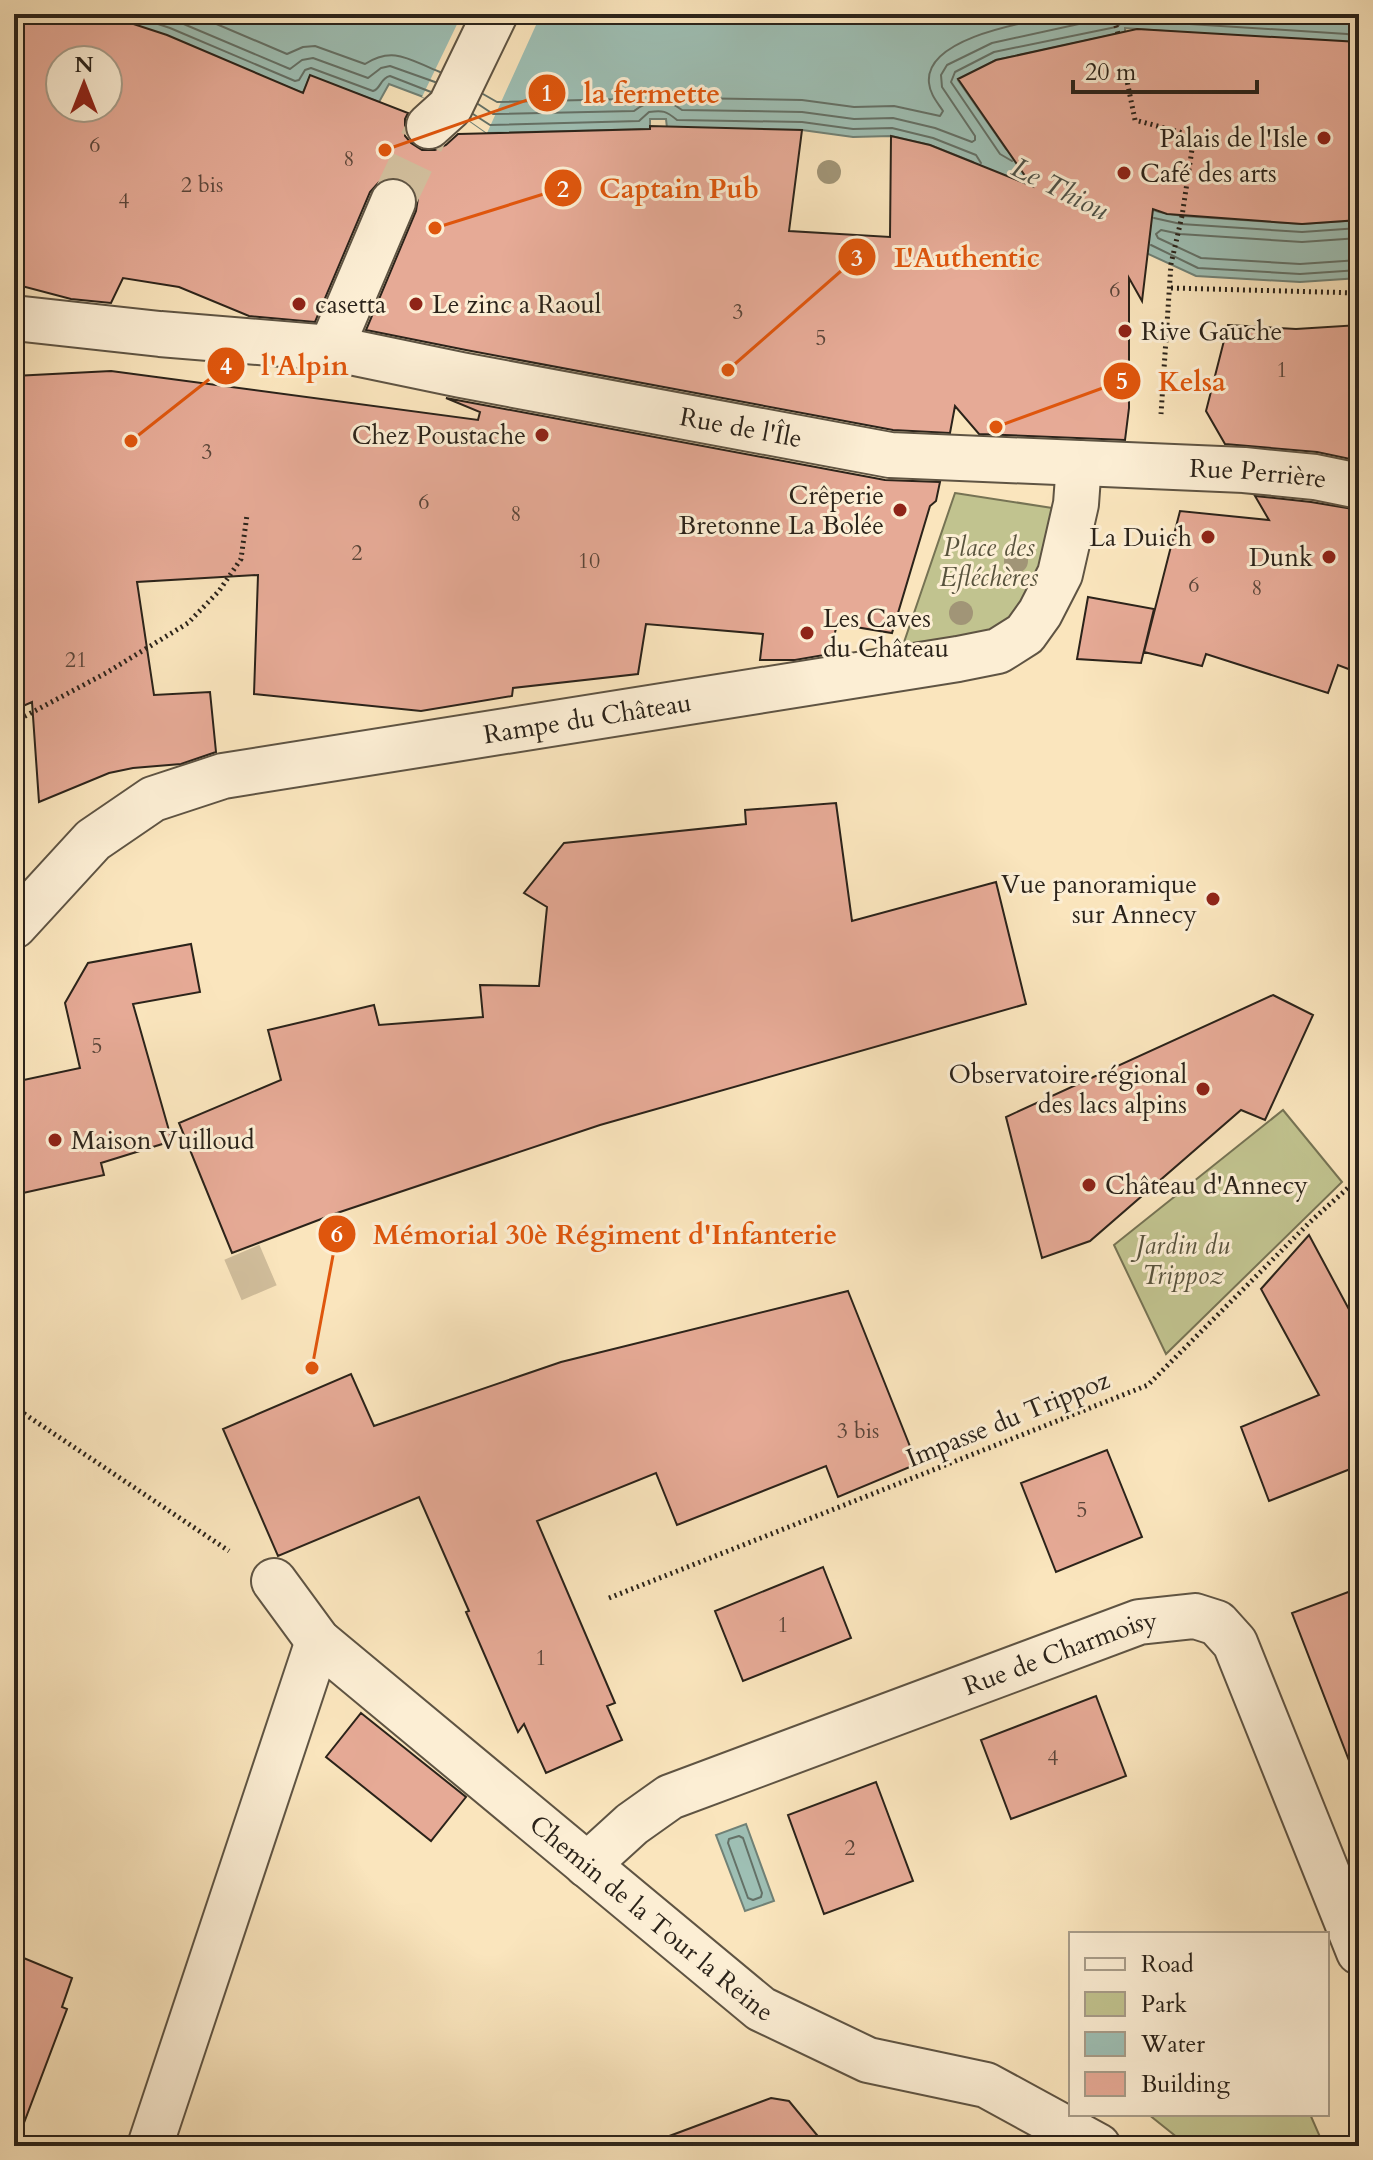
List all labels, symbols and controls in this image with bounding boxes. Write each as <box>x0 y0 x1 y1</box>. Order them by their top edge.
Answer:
north arrow <box>44 44 124 124</box>
scale bar <box>1073 44 1257 94</box>
text: N <box>74 50 94 80</box>
text: 20 m <box>1085 56 1137 89</box>
callout: la fermette <box>527 67 736 119</box>
text: la fermette <box>584 75 720 113</box>
text: 1 <box>541 77 553 110</box>
place label: Palais de l'Isle <box>1159 121 1308 156</box>
marker: Palais de l'Isle <box>1315 129 1333 147</box>
house number: 6 <box>89 130 101 160</box>
house number: 8 <box>343 144 355 174</box>
water label: Le Thiou <box>1005 148 1115 230</box>
place label: Café des arts <box>1140 156 1277 191</box>
callout: Captain Pub <box>543 162 775 214</box>
marker: Café des arts <box>1115 164 1133 182</box>
house number: 2 bis <box>181 170 223 200</box>
text: Captain Pub <box>599 170 759 208</box>
text: 2 <box>557 173 569 206</box>
house number: 4 <box>118 186 130 216</box>
callout: L'Authentic <box>837 231 1056 283</box>
text: L'Authentic <box>894 239 1040 277</box>
text: 3 <box>851 242 863 275</box>
house number: 6 <box>1109 275 1121 305</box>
place label: casetta <box>315 287 386 322</box>
place label: Le zinc a Raoul <box>432 287 602 322</box>
marker: casetta <box>290 295 308 313</box>
marker: Le zinc a Raoul <box>407 295 425 313</box>
house number: 3 <box>732 297 744 327</box>
place label: Rive Gauche <box>1141 314 1282 349</box>
marker: Rive Gauche <box>1116 322 1134 340</box>
house number: 5 <box>815 323 827 353</box>
callout: l'Alpin <box>206 340 365 392</box>
text: l'Alpin <box>261 347 349 385</box>
text: 4 <box>220 350 232 383</box>
callout: Kelsa <box>1102 355 1242 407</box>
house number: 1 <box>1276 355 1288 385</box>
text: Kelsa <box>1158 363 1226 401</box>
text: 5 <box>1116 365 1128 398</box>
street label: Rue de l'Île <box>677 399 805 456</box>
place label: Chez Poustache <box>352 418 526 453</box>
marker: Chez Poustache <box>533 426 551 444</box>
house number: 3 <box>201 437 213 467</box>
street label: Rue Perrière <box>1189 450 1330 496</box>
place label: Crêperie Bretonne La Bolée <box>679 478 884 543</box>
house number: 6 <box>418 487 430 517</box>
house number: 8 <box>510 499 522 529</box>
marker: Crêperie Bretonne La Bolée <box>891 501 909 519</box>
place label: La Duich <box>1089 520 1192 555</box>
marker: La Duich <box>1199 528 1217 546</box>
park label: Place des Efléchères <box>940 530 1038 595</box>
house number: 2 <box>351 538 363 568</box>
place label: Dunk <box>1249 540 1313 575</box>
house number: 10 <box>578 546 600 576</box>
marker: Dunk <box>1320 548 1338 566</box>
house number: 6 <box>1188 570 1200 600</box>
house number: 8 <box>1251 573 1263 603</box>
place label: Les Caves du Château <box>823 601 949 666</box>
marker: Les Caves du Château <box>798 624 816 642</box>
house number: 21 <box>65 645 87 675</box>
street label: Rampe du Château <box>481 684 694 752</box>
place label: Vue panoramique sur Annecy <box>1001 867 1197 932</box>
marker: Vue panoramique sur Annecy <box>1204 890 1222 908</box>
house number: 5 <box>91 1031 103 1061</box>
place label: Observatoire régional des lacs alpins <box>948 1057 1187 1122</box>
marker: Observatoire régional des lacs alpins <box>1194 1080 1212 1098</box>
place label: Maison Vuilloud <box>71 1123 255 1158</box>
marker: Maison Vuilloud <box>46 1131 64 1149</box>
place label: Château d'Annecy <box>1105 1168 1308 1203</box>
marker: Château d'Annecy <box>1080 1176 1098 1194</box>
callout: Mémorial 30è Régiment d'Infanterie <box>317 1208 854 1260</box>
text: Mémorial 30è Régiment d'Infanterie <box>373 1216 837 1254</box>
text: 6 <box>331 1218 343 1251</box>
park label: Jardin du Trippoz <box>1130 1228 1230 1293</box>
street label: Impasse du Trippoz <box>901 1362 1115 1476</box>
house number: 3 bis <box>837 1416 879 1446</box>
house number: 5 <box>1076 1495 1088 1525</box>
street label: Rue de Charmoisy <box>958 1603 1159 1704</box>
house number: 1 <box>777 1610 789 1640</box>
house number: 1 <box>535 1643 547 1673</box>
house number: 4 <box>1047 1743 1059 1773</box>
street label: Chemin de la Tour la Reine <box>522 1807 779 2030</box>
house number: 2 <box>844 1833 856 1863</box>
legend <box>1069 1932 1329 2116</box>
text: Road <box>1141 1948 1194 1981</box>
text: Park <box>1141 1988 1187 2021</box>
text: Water <box>1140 2028 1205 2061</box>
text: Building <box>1141 2068 1231 2101</box>

